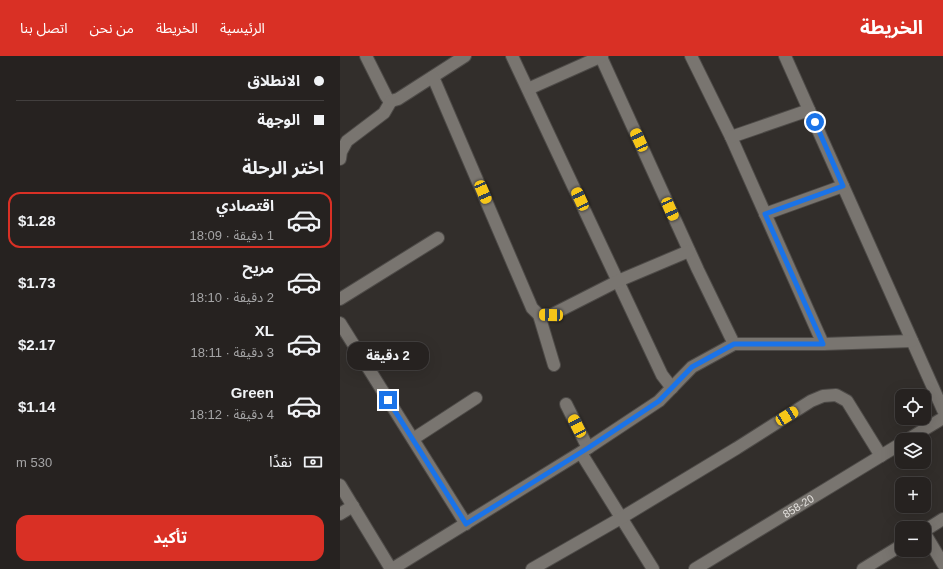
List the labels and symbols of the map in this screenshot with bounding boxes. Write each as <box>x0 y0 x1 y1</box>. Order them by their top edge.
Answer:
route start <box>806 113 824 131</box>
car <box>628 127 650 153</box>
car <box>473 179 493 205</box>
car <box>569 186 591 212</box>
car <box>660 196 680 222</box>
car <box>539 309 563 321</box>
callout: 2 دقيقة <box>347 342 429 370</box>
route end <box>379 391 397 409</box>
car <box>774 405 800 427</box>
car <box>566 413 588 439</box>
street label: 858-20 <box>781 492 816 520</box>

